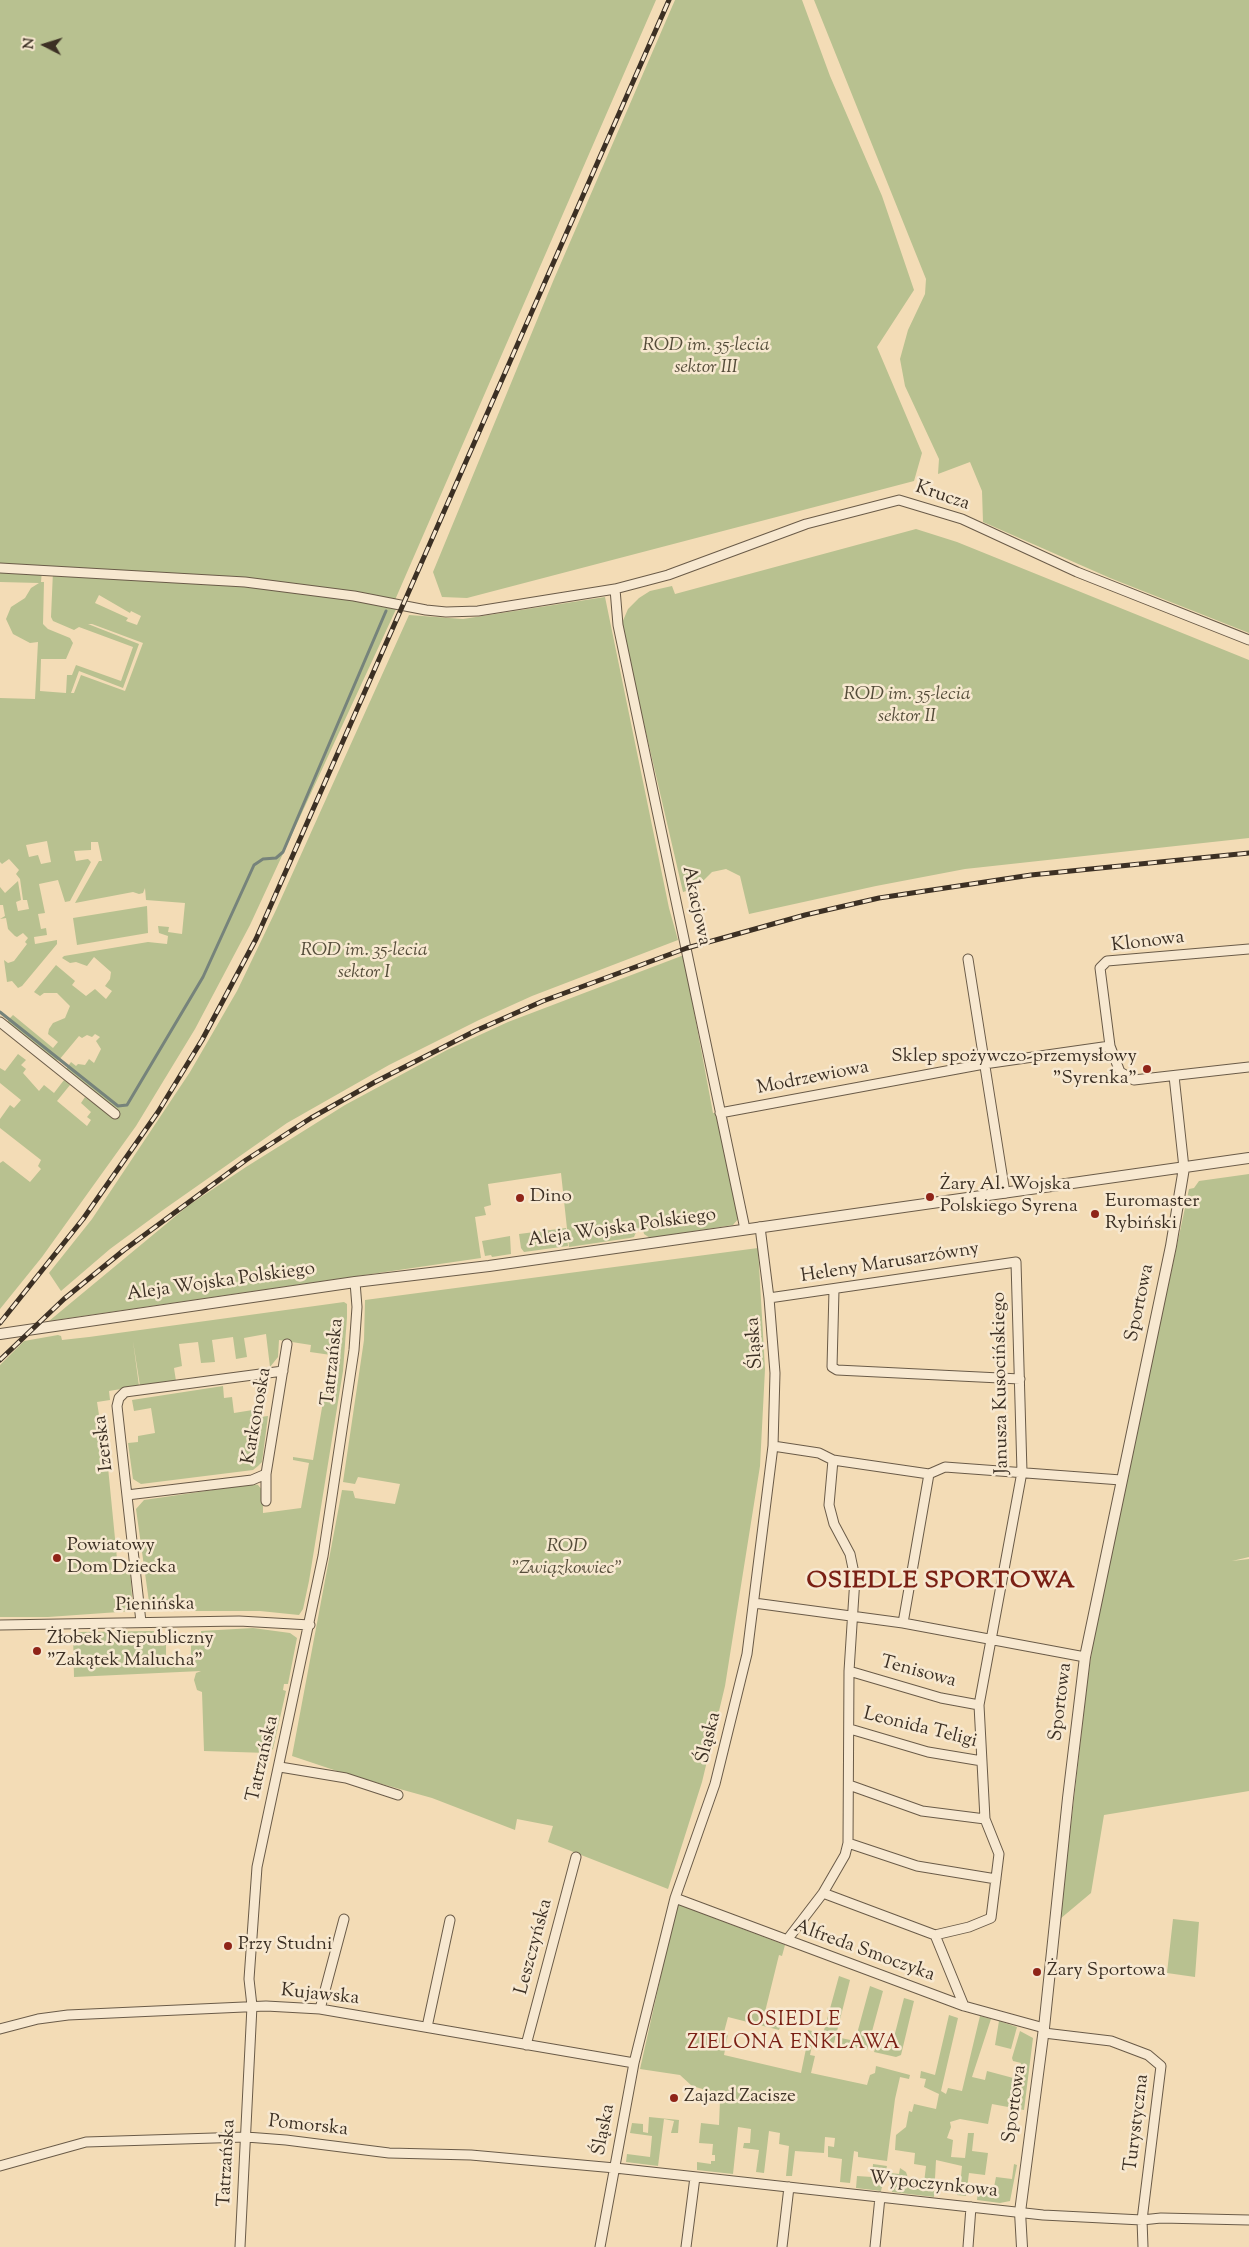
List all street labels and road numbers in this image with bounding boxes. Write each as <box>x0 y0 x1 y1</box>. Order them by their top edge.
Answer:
street label: Krucza <box>912 477 972 517</box>
street label: Akacjowa <box>675 864 715 948</box>
street label: Klonowa <box>1110 927 1186 959</box>
street label: Modrzewiowa <box>755 1057 871 1101</box>
street label: Aleja Wojska Polskiego <box>526 1205 718 1253</box>
street label: Heleny Marusarzówny <box>799 1239 981 1289</box>
street label: Aleja Wojska Polskiego <box>125 1259 317 1307</box>
street label: Sportowa <box>1122 1262 1160 1344</box>
street label: Janusza Kusocińskiego <box>989 1292 1015 1474</box>
street label: Śląska <box>743 1316 769 1370</box>
street label: Tatrzańska <box>318 1317 350 1407</box>
street label: Karkonoska <box>238 1366 278 1466</box>
street label: Izerska <box>90 1414 120 1472</box>
street label: Pienińska <box>115 1594 195 1618</box>
street label: Tenisowa <box>878 1652 958 1694</box>
street label: Sportowa <box>1046 1662 1078 1742</box>
street label: Leonida Teligi <box>861 1704 979 1754</box>
street label: Śląska <box>693 1710 727 1766</box>
street label: Tatrzańska <box>243 1714 285 1804</box>
street label: Leszczyńska <box>511 1897 559 1997</box>
street label: Alfreda Smoczyka <box>790 1916 938 1988</box>
street label: Kujawska <box>280 1981 360 2011</box>
street label: Sportowa <box>999 2063 1033 2145</box>
street label: Turystyczna <box>1121 2073 1155 2173</box>
street label: Śląska <box>589 2102 621 2158</box>
street label: Pomorska <box>267 2111 349 2143</box>
street label: Tatrzańska <box>214 2119 242 2207</box>
street label: Wypoczynkowa <box>867 2168 999 2204</box>

